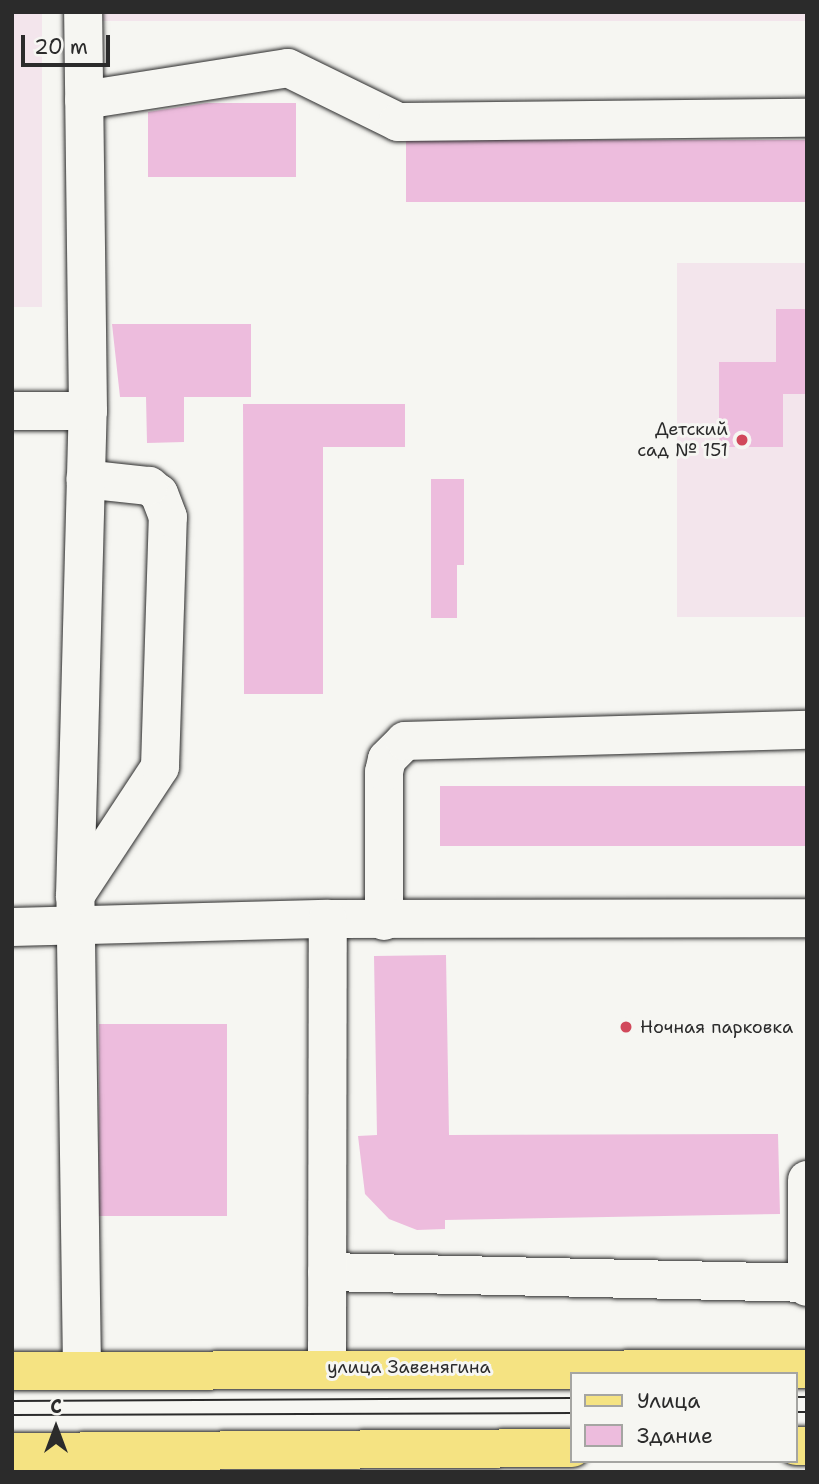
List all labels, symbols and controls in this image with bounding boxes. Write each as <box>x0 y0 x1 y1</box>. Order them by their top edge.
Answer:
scale bar <box>24 21 114 65</box>
text: 20 m <box>34 33 88 61</box>
place label: Детский сад № 151 <box>637 419 728 462</box>
marker: Детский сад № 151 <box>734 432 750 448</box>
place label: Ночная парковка <box>640 1016 793 1038</box>
marker: Ночная парковка <box>618 1019 634 1035</box>
street label: улица Завенягина <box>327 1356 491 1378</box>
legend <box>570 1372 798 1463</box>
text: Улица <box>637 1387 700 1415</box>
north arrow <box>21 1393 91 1463</box>
text: С <box>50 1394 62 1419</box>
text: Здание <box>637 1422 713 1450</box>

